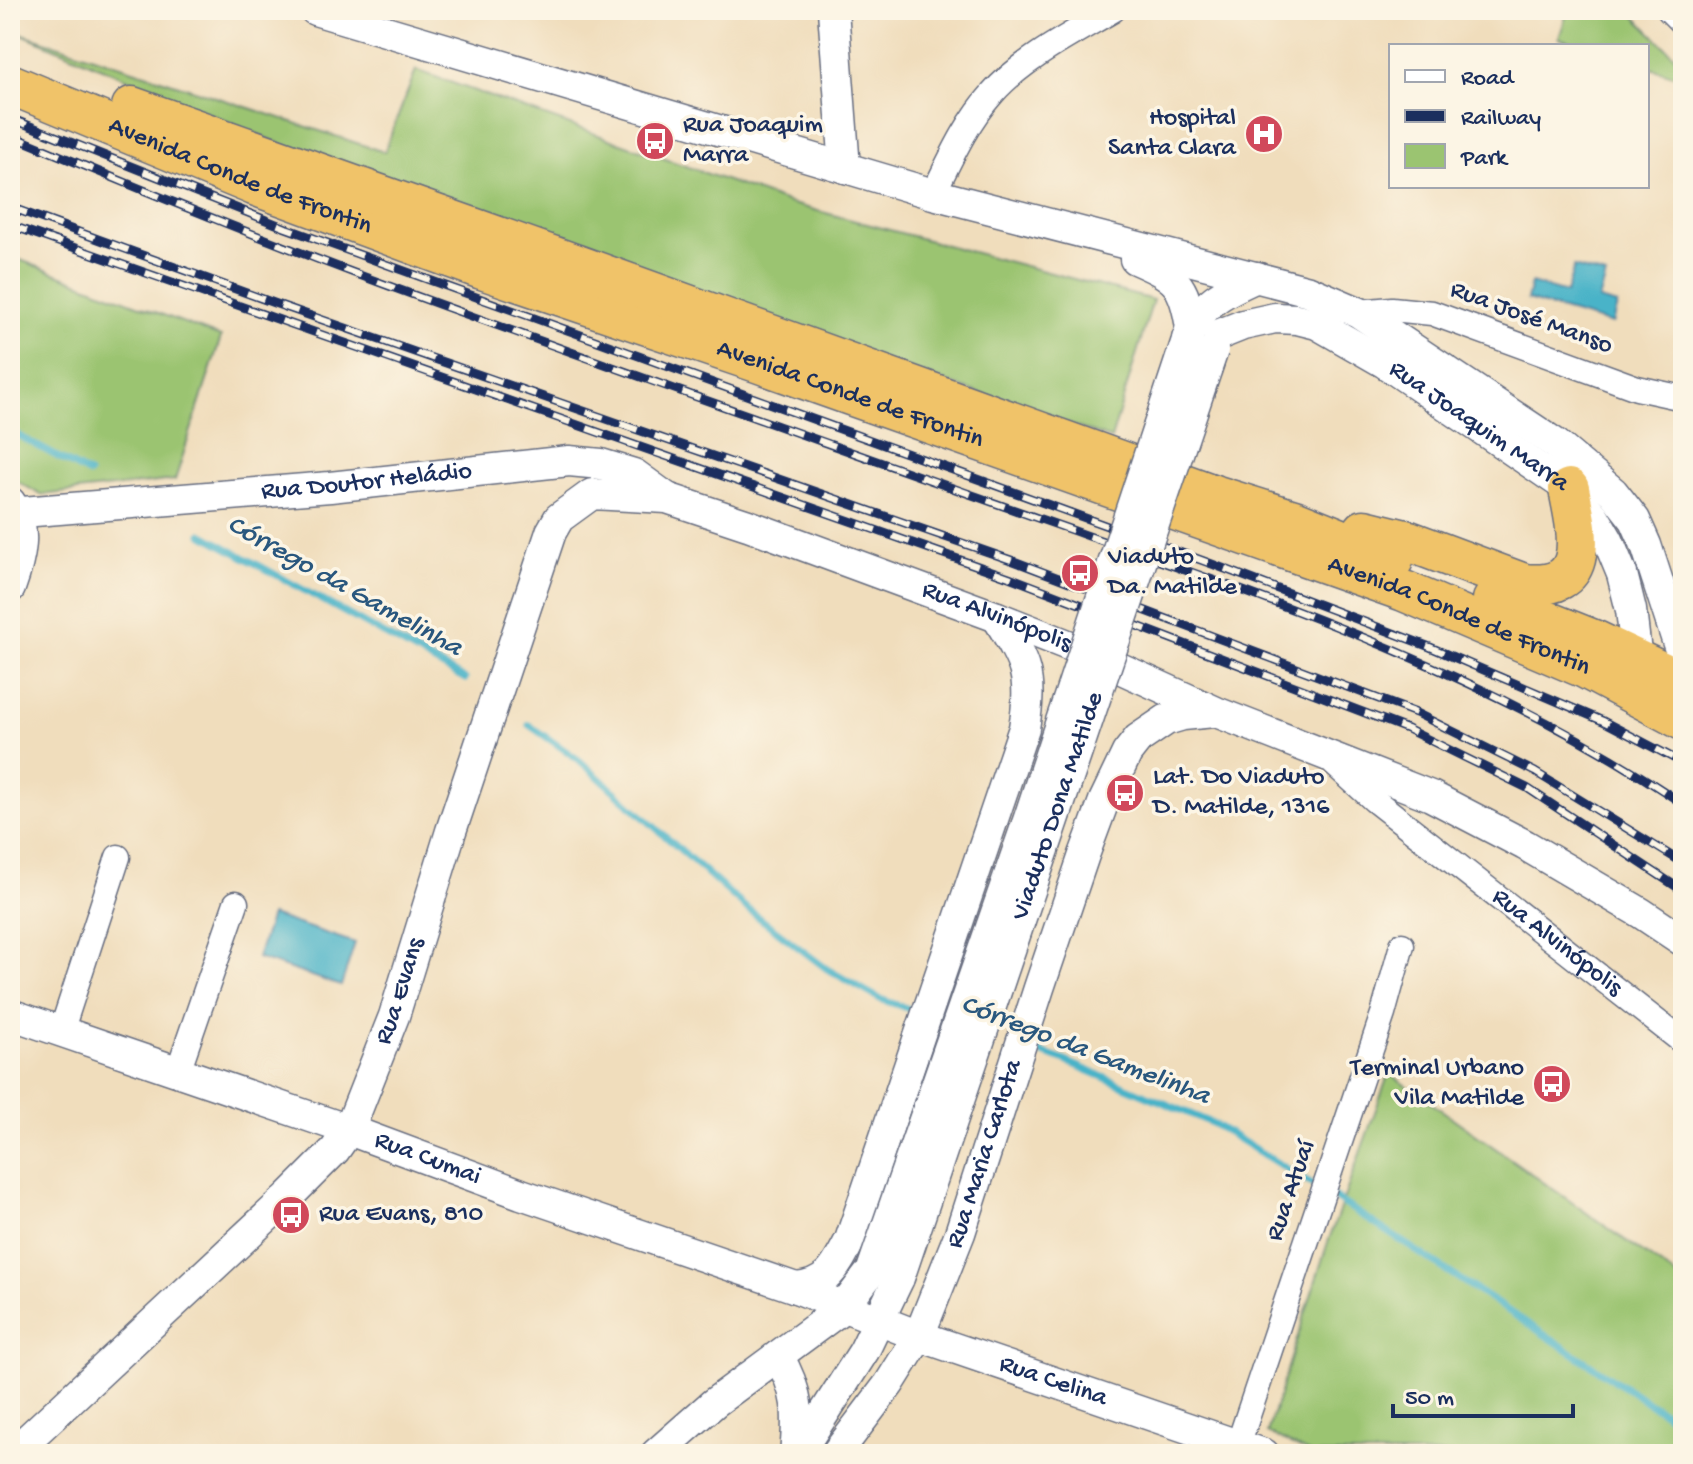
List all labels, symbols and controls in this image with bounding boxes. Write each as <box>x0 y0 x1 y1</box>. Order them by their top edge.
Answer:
legend <box>1389 44 1649 188</box>
text: Road <box>1461 65 1515 94</box>
place label: Hospital Santa Clara <box>1108 104 1238 165</box>
text: Railway <box>1461 105 1541 134</box>
street label: Avenida Conde de Frontin <box>104 111 377 243</box>
place label: Rua Joaquim Marra <box>683 111 823 172</box>
hospital icon: Hospital Santa Clara <box>1243 113 1285 155</box>
bus stop icon: Rua Joaquim Marra <box>634 120 676 162</box>
text: Park <box>1460 145 1509 174</box>
street label: Rua José Manso <box>1445 275 1617 363</box>
street label: Avenida Conde de Frontin <box>713 334 988 457</box>
street label: Rua Joaquim Marra <box>1382 354 1576 500</box>
street label: Rua Doutor Heládio <box>260 456 473 508</box>
water label: Córrego da Gamelinha <box>221 509 468 666</box>
place label: Viaduto Da. Matilde <box>1106 543 1237 604</box>
street label: Avenida Conde de Frontin <box>1323 550 1595 684</box>
bus stop icon: Viaduto Da. Matilde <box>1059 552 1101 594</box>
street label: Rua Alvinópolis <box>917 575 1077 661</box>
street label: Viaduto Dona Matilde <box>1005 688 1112 925</box>
place label: Lat. Do Viaduto D. Matilde, 1316 <box>1151 763 1330 824</box>
bus stop icon: Lat. Do Viaduto D. Matilde, 1316 <box>1104 772 1146 814</box>
street label: Rua Alvinópolis <box>1485 882 1629 1005</box>
street label: Rua Evans <box>369 933 433 1049</box>
water label: Córrego da Gamelinha <box>956 988 1215 1114</box>
place label: Terminal Urbano Vila Matilde <box>1348 1054 1525 1115</box>
street label: Rua Maria Carlota <box>940 1055 1031 1253</box>
bus stop icon: Terminal Urbano Vila Matilde <box>1531 1063 1573 1105</box>
street label: Rua Cumai <box>370 1125 485 1193</box>
street label: Rua Atuaí <box>1260 1135 1324 1246</box>
bus stop icon: Rua Evans, 810 <box>270 1194 312 1236</box>
place label: Rua Evans, 810 <box>319 1200 484 1231</box>
street label: Rua Celina <box>995 1349 1112 1415</box>
scale bar <box>1393 1368 1573 1418</box>
text: 50 m <box>1405 1385 1454 1414</box>

